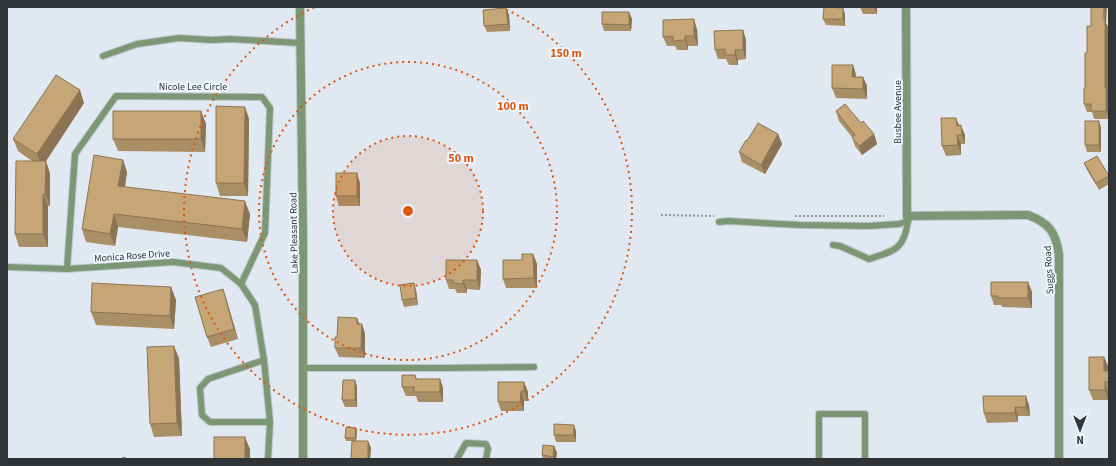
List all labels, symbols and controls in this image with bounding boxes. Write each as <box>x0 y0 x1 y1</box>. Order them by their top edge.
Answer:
text: 150 m <box>550 45 582 62</box>
street label: Nicole Lee Circle <box>159 80 227 94</box>
street label: Busbee Avenue <box>891 80 905 144</box>
text: 100 m <box>497 98 529 115</box>
text: 50 m <box>448 150 474 167</box>
street label: Lake Pleasant Road <box>286 192 302 274</box>
centre of rings <box>401 204 415 218</box>
street label: Suggs Road <box>1041 245 1057 295</box>
street label: Monica Rose Drive <box>94 246 170 266</box>
north arrow <box>1060 410 1100 450</box>
text: N <box>1076 432 1084 447</box>

